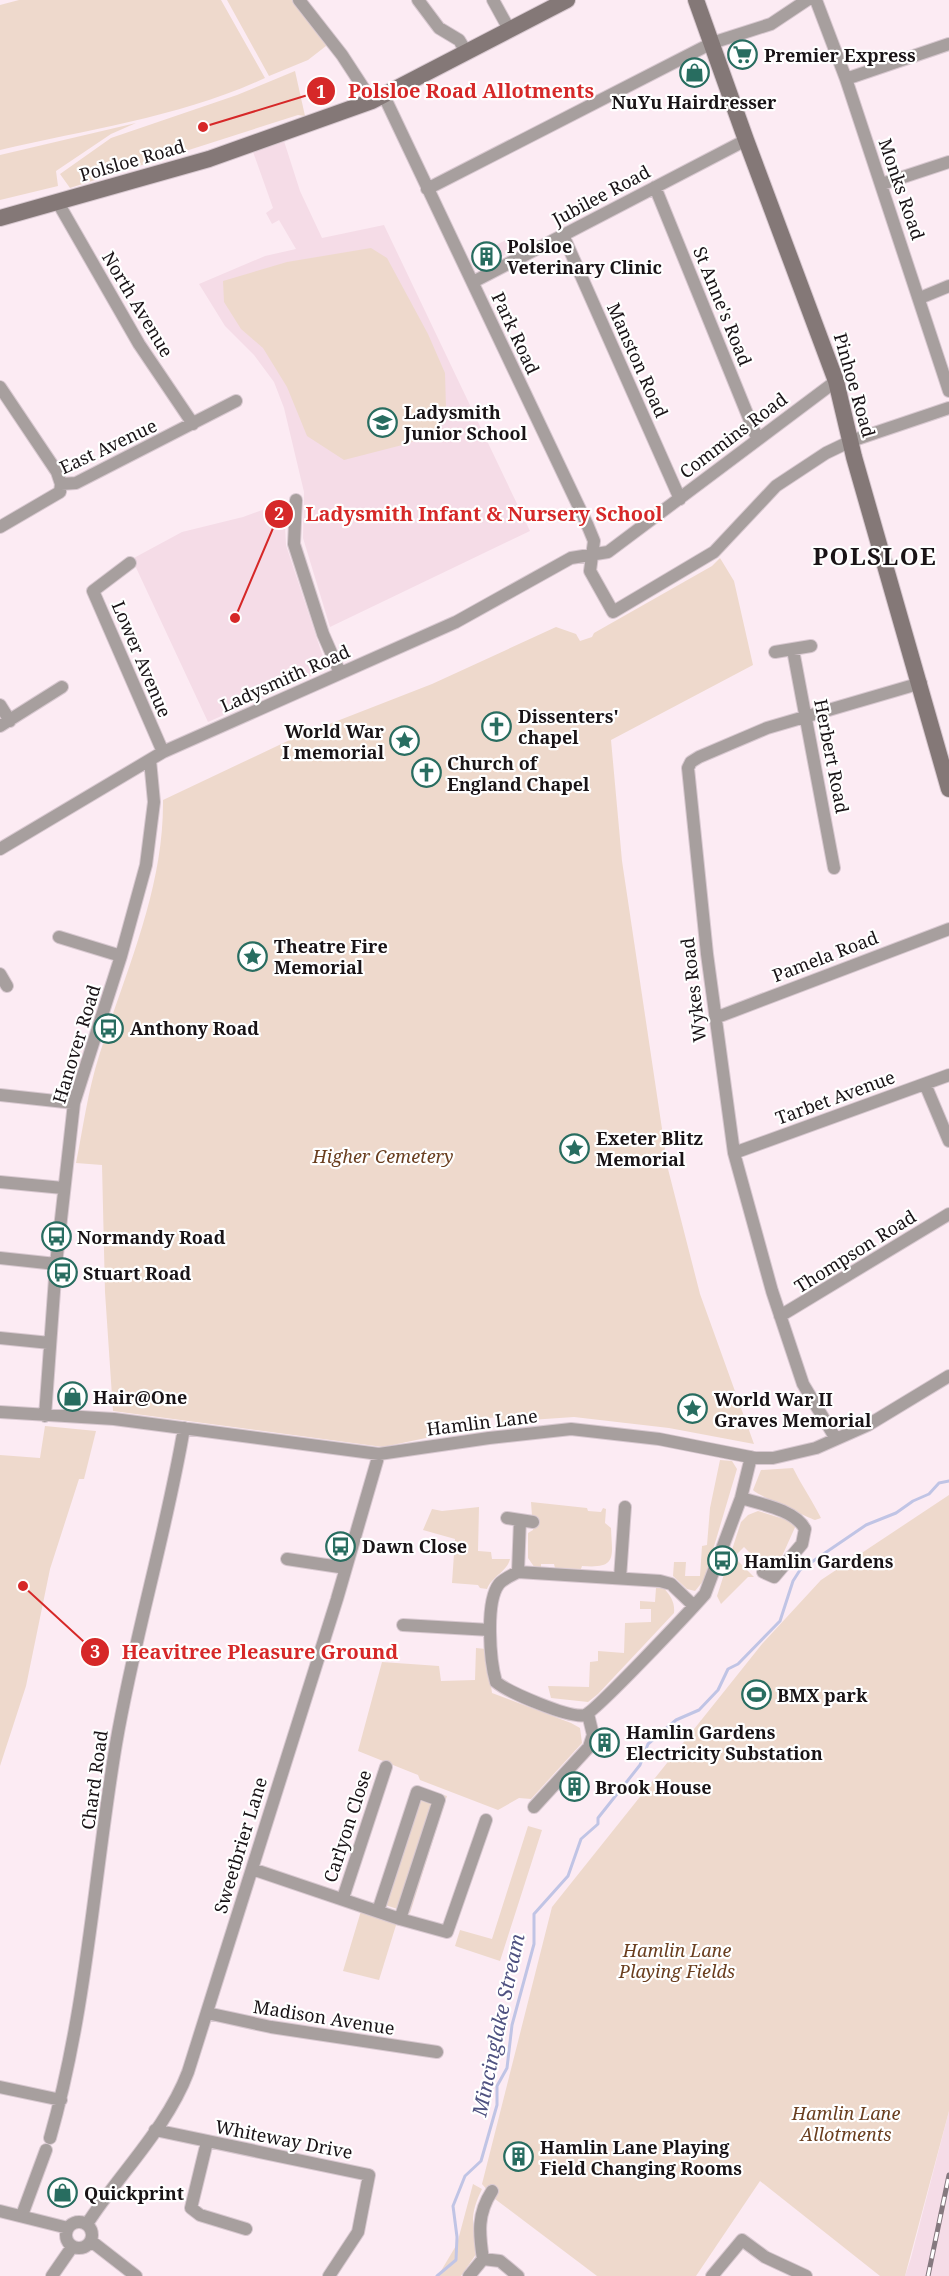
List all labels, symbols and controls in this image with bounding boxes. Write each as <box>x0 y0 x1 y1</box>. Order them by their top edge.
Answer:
supermarket icon: Premier Express <box>727 39 759 71</box>
place label: Premier Express <box>764 43 916 67</box>
shop icon: NuYu Hairdresser <box>678 57 710 89</box>
callout: Polsloe Road Allotments <box>306 72 606 110</box>
text: Polsloe Road Allotments <box>348 77 594 104</box>
text: 1 <box>316 79 326 103</box>
place label: NuYu Hairdresser <box>611 90 777 114</box>
street label: Polsloe Road <box>76 133 188 187</box>
street label: Monks Road <box>873 135 931 243</box>
street label: Jubilee Road <box>547 159 654 231</box>
place label: Polsloe Veterinary Clinic <box>507 234 662 279</box>
building icon: Polsloe Veterinary Clinic <box>470 240 502 272</box>
street label: St Anne's Road <box>688 243 758 369</box>
street label: North Avenue <box>97 247 179 361</box>
street label: Park Road <box>487 288 545 378</box>
street label: Manston Road <box>602 299 674 421</box>
street label: Pinhoe Road <box>829 330 881 440</box>
street label: Commins Road <box>674 387 792 483</box>
place label: Ladysmith Junior School <box>403 400 528 445</box>
school or university icon: Ladysmith Junior School <box>367 406 399 438</box>
street label: East Avenue <box>55 413 161 479</box>
callout: Ladysmith Infant & Nursery School <box>264 495 675 533</box>
text: Ladysmith Infant & Nursery School <box>306 500 662 527</box>
text: 2 <box>274 501 284 525</box>
district label: POLSLOE <box>813 539 937 572</box>
street label: Lower Avenue <box>107 597 177 721</box>
street label: Ladysmith Road <box>216 639 354 717</box>
street label: Herbert Road <box>809 697 855 815</box>
place label: Dissenters' chapel <box>518 704 619 749</box>
church icon: Dissenters' chapel <box>481 710 513 742</box>
place label: World War I memorial <box>282 719 385 764</box>
place icon: World War I memorial <box>389 725 421 757</box>
place label: Church of England Chapel <box>447 751 590 796</box>
church icon: Church of England Chapel <box>410 757 442 789</box>
street label: Pamela Road <box>769 925 881 987</box>
place label: Theatre Fire Memorial <box>274 934 388 979</box>
street label: Wykes Road <box>675 936 711 1044</box>
place icon: Theatre Fire Memorial <box>237 940 269 972</box>
street label: Hanover Road <box>47 982 105 1106</box>
bus stop icon: Anthony Road <box>93 1012 125 1044</box>
place label: Anthony Road <box>130 1016 259 1040</box>
street label: Tarbet Avenue <box>772 1064 898 1130</box>
place label: Exeter Blitz Memorial <box>596 1126 703 1171</box>
place icon: Exeter Blitz Memorial <box>559 1132 591 1164</box>
park label: Higher Cemetery <box>311 1144 454 1168</box>
street label: Thompson Road <box>790 1204 920 1298</box>
bus stop icon: Normandy Road <box>40 1221 72 1253</box>
place label: Normandy Road <box>77 1225 226 1249</box>
bus stop icon: Stuart Road <box>46 1257 78 1289</box>
place label: Stuart Road <box>83 1261 192 1285</box>
shop icon: Hair@One <box>56 1381 88 1413</box>
place label: Hair@One <box>93 1385 187 1409</box>
place label: World War II Graves Memorial <box>714 1387 872 1432</box>
place icon: World War II Graves Memorial <box>677 1393 709 1425</box>
street label: Hamlin Lane <box>425 1403 539 1441</box>
bus stop icon: Dawn Close <box>325 1530 357 1562</box>
place label: Dawn Close <box>362 1534 467 1558</box>
bus stop icon: Hamlin Gardens <box>707 1545 739 1577</box>
place label: Hamlin Gardens <box>744 1549 894 1573</box>
callout: Heavitree Pleasure Ground <box>80 1633 411 1671</box>
text: Heavitree Pleasure Ground <box>122 1638 398 1665</box>
text: 3 <box>90 1639 100 1663</box>
sports icon: BMX park <box>740 1679 772 1711</box>
place label: BMX park <box>777 1683 868 1707</box>
place label: Hamlin Gardens Electricity Substation <box>626 1720 823 1765</box>
building icon: Hamlin Gardens Electricity Substation <box>589 1726 621 1758</box>
street label: Chard Road <box>75 1729 113 1831</box>
street label: Carlyon Close <box>318 1767 376 1885</box>
building icon: Brook House <box>558 1771 590 1803</box>
street label: Sweetbrier Lane <box>208 1774 272 1916</box>
place label: Brook House <box>595 1775 712 1799</box>
water label: Mincinglake Stream <box>465 1931 531 2120</box>
park label: Hamlin Lane Playing Fields <box>618 1938 735 1983</box>
street label: Madison Avenue <box>252 1994 396 2040</box>
park label: Hamlin Lane Allotments <box>791 2101 900 2146</box>
street label: Whiteway Drive <box>213 2114 355 2164</box>
place label: Hamlin Lane Playing Field Changing Rooms <box>540 2135 742 2180</box>
building icon: Hamlin Lane Playing Field Changing Rooms <box>503 2141 535 2173</box>
shop icon: Quickprint <box>47 2177 79 2209</box>
place label: Quickprint <box>84 2181 184 2205</box>

